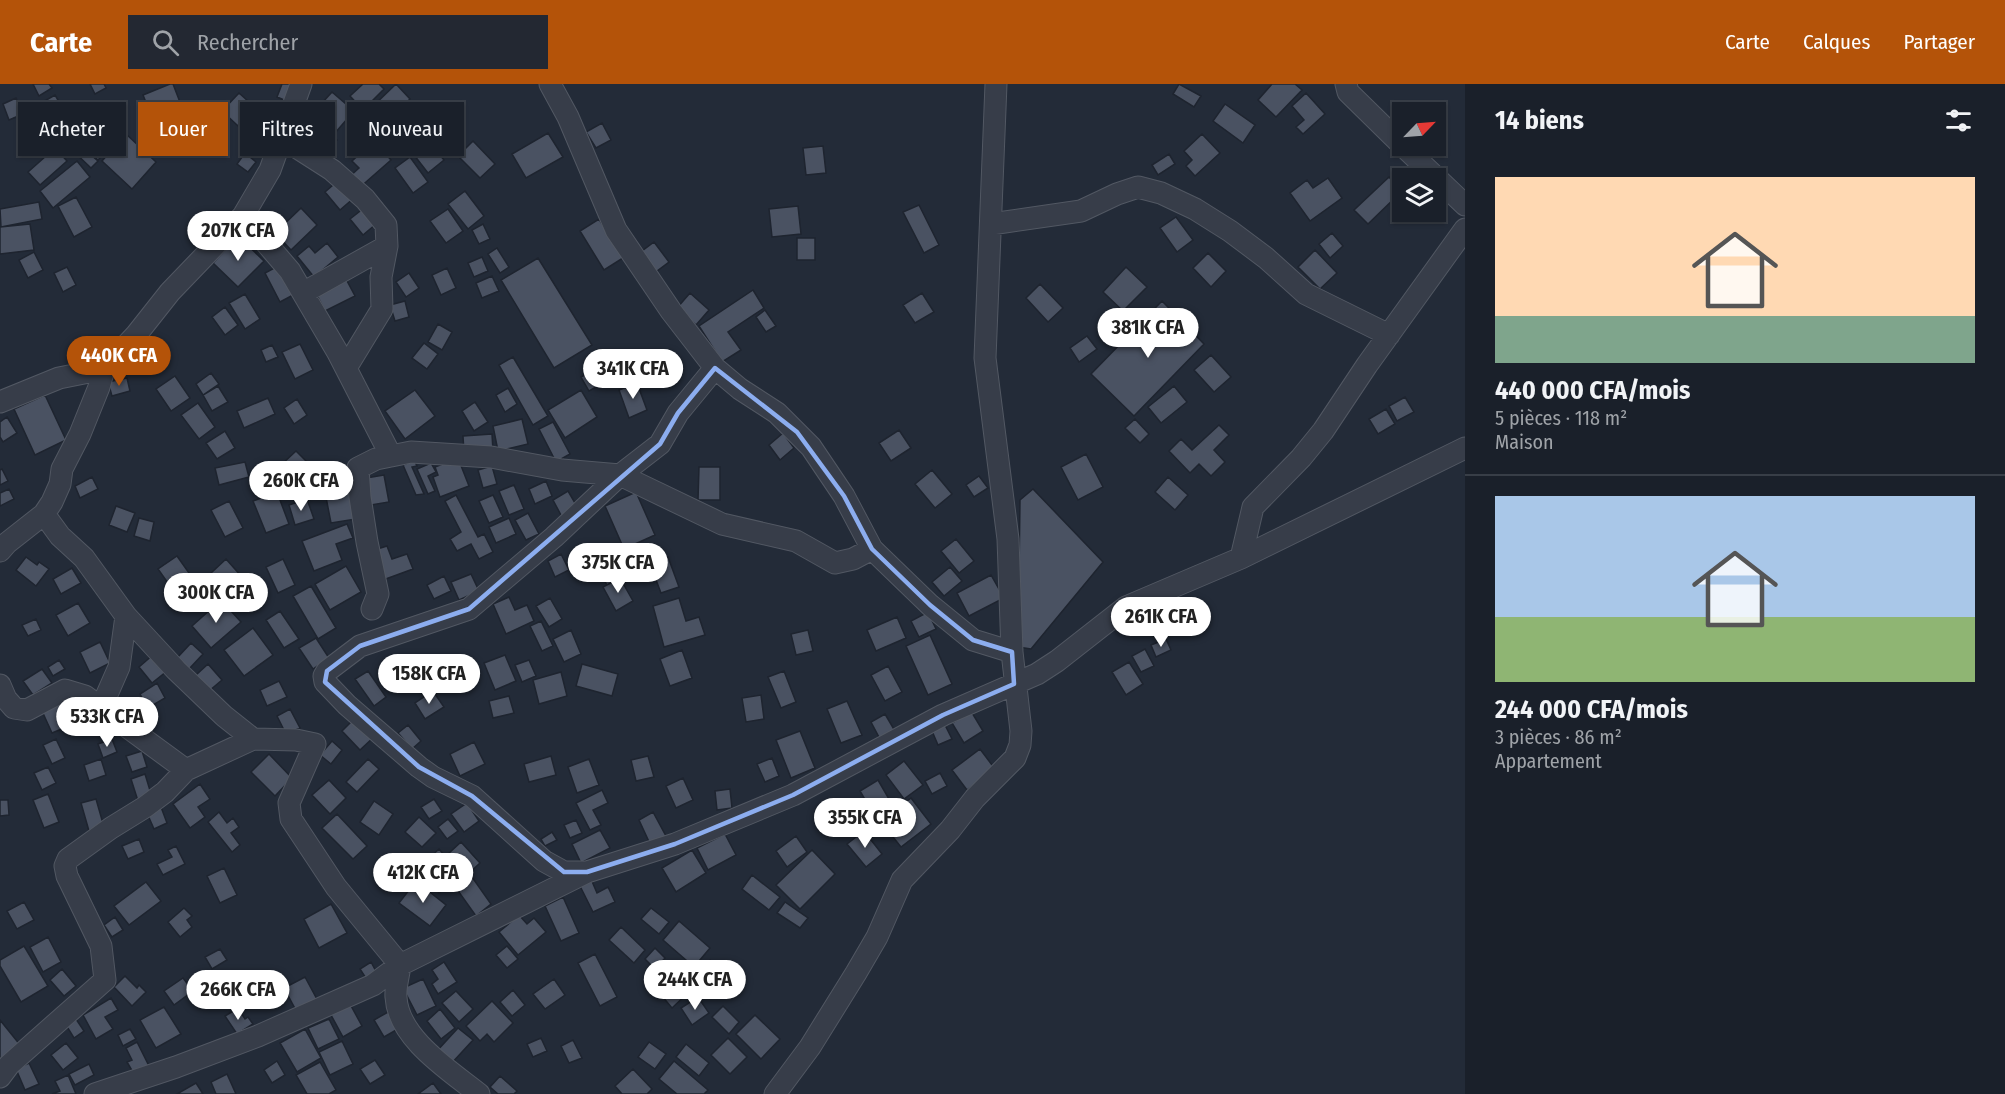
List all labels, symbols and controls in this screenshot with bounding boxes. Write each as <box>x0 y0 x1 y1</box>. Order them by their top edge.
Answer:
search box <box>128 15 548 69</box>
text: Carte <box>30 26 92 59</box>
icon: search <box>149 26 182 59</box>
text: Rechercher <box>197 29 298 56</box>
text: Carte <box>1725 29 1770 55</box>
text: Calques <box>1803 29 1870 55</box>
text: Partager <box>1903 29 1975 55</box>
chip: Acheter <box>18 102 126 156</box>
chip: Louer <box>138 102 228 156</box>
chip: Filtres <box>240 102 335 156</box>
chip: Nouveau <box>347 102 464 156</box>
north arrow <box>1392 102 1446 156</box>
map controls <box>1392 102 1446 222</box>
icon: filters <box>1942 104 1975 137</box>
text: 14 biens <box>1495 105 1584 136</box>
button: layers <box>1392 168 1446 222</box>
pin: 207K CFA <box>176 211 300 262</box>
icon: home <box>1681 216 1789 324</box>
text: 207K CFA <box>201 218 275 242</box>
pin: 381K CFA <box>1086 308 1210 359</box>
text: 381K CFA <box>1112 315 1184 339</box>
pin: 440K CFA <box>57 336 181 387</box>
text: 440K CFA <box>81 343 157 367</box>
pin: 341K CFA <box>571 349 695 400</box>
text: 341K CFA <box>597 356 669 380</box>
text: 440 000 CFA/mois <box>1495 375 1690 406</box>
text: 5 pièces · 118 m² <box>1495 406 1627 430</box>
text: Maison <box>1495 430 1554 454</box>
pin: 260K CFA <box>239 461 363 512</box>
text: 260K CFA <box>263 468 339 492</box>
icon: home <box>1681 535 1789 643</box>
pin: 375K CFA <box>556 543 680 594</box>
text: 375K CFA <box>582 550 654 574</box>
pin: 300K CFA <box>154 573 278 624</box>
text: 300K CFA <box>178 580 254 604</box>
pin: 261K CFA <box>1099 597 1223 648</box>
text: 261K CFA <box>1125 604 1197 628</box>
pin: 158K CFA <box>367 654 491 705</box>
text: 158K CFA <box>392 661 466 685</box>
text: 244 000 CFA/mois <box>1495 694 1688 725</box>
pin: 533K CFA <box>45 697 169 748</box>
text: 533K CFA <box>70 704 144 728</box>
text: 3 pièces · 86 m² <box>1495 725 1622 749</box>
text: Appartement <box>1495 749 1602 773</box>
pin: 355K CFA <box>803 798 927 849</box>
text: 355K CFA <box>828 805 902 829</box>
pin: 412K CFA <box>361 853 485 904</box>
text: 412K CFA <box>387 860 459 884</box>
pin: 244K CFA <box>633 960 757 1011</box>
text: 244K CFA <box>658 967 732 991</box>
pin: 266K CFA <box>176 970 300 1021</box>
text: 266K CFA <box>200 977 276 1001</box>

